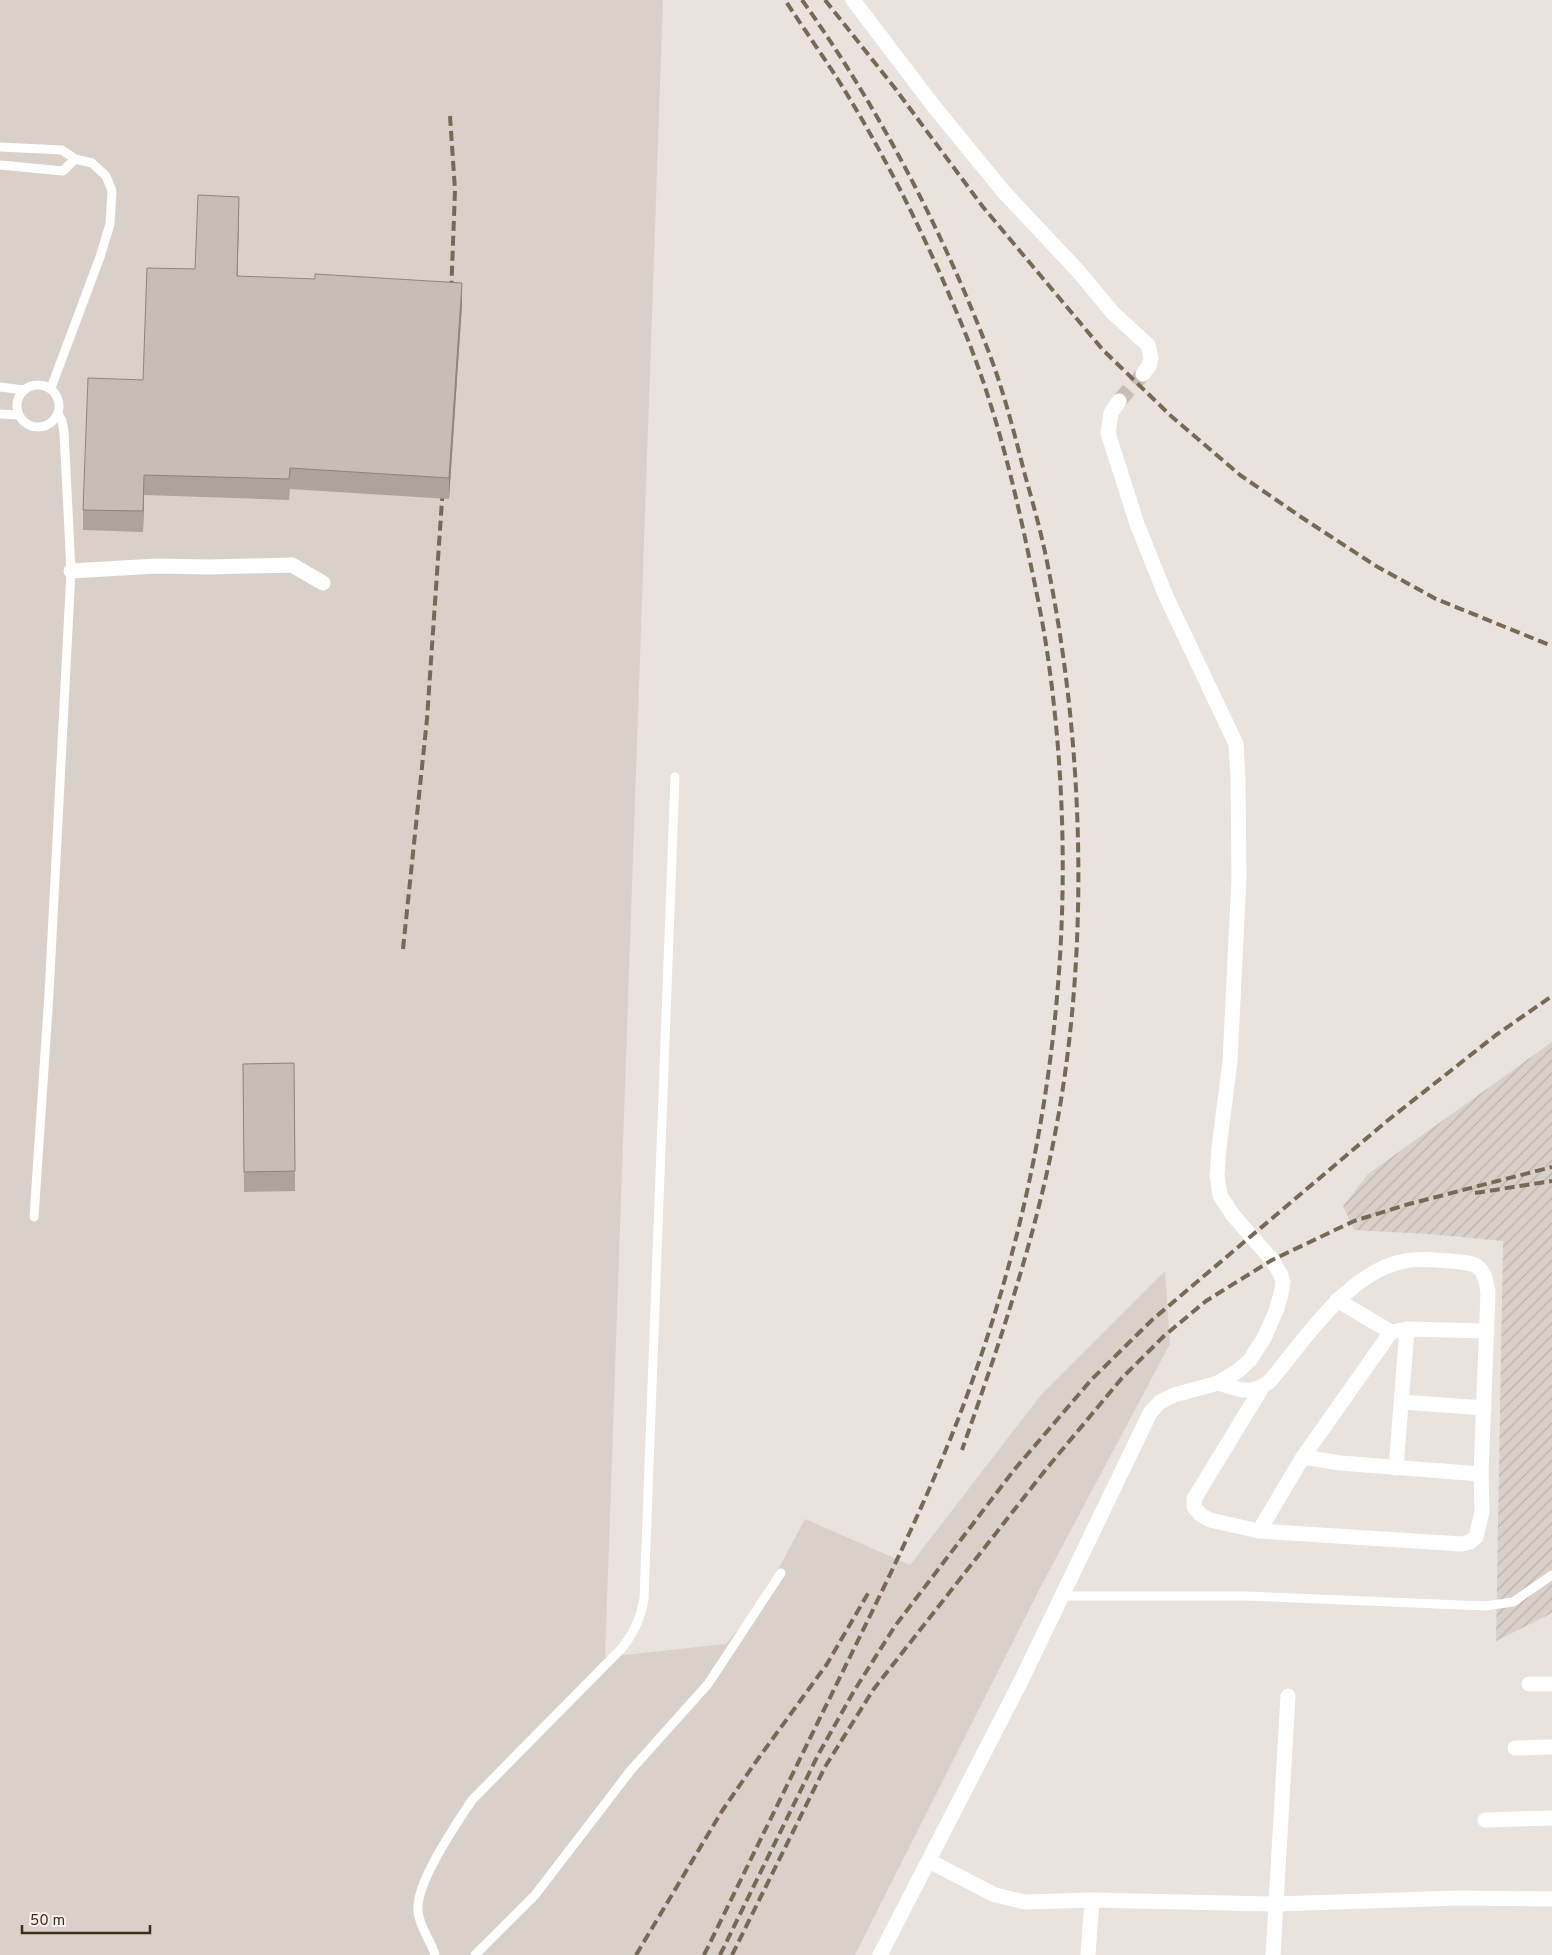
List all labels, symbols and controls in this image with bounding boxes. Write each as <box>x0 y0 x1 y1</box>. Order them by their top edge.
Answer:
scale bar <box>22 1902 150 1934</box>
text: 50 m <box>30 1912 65 1931</box>

